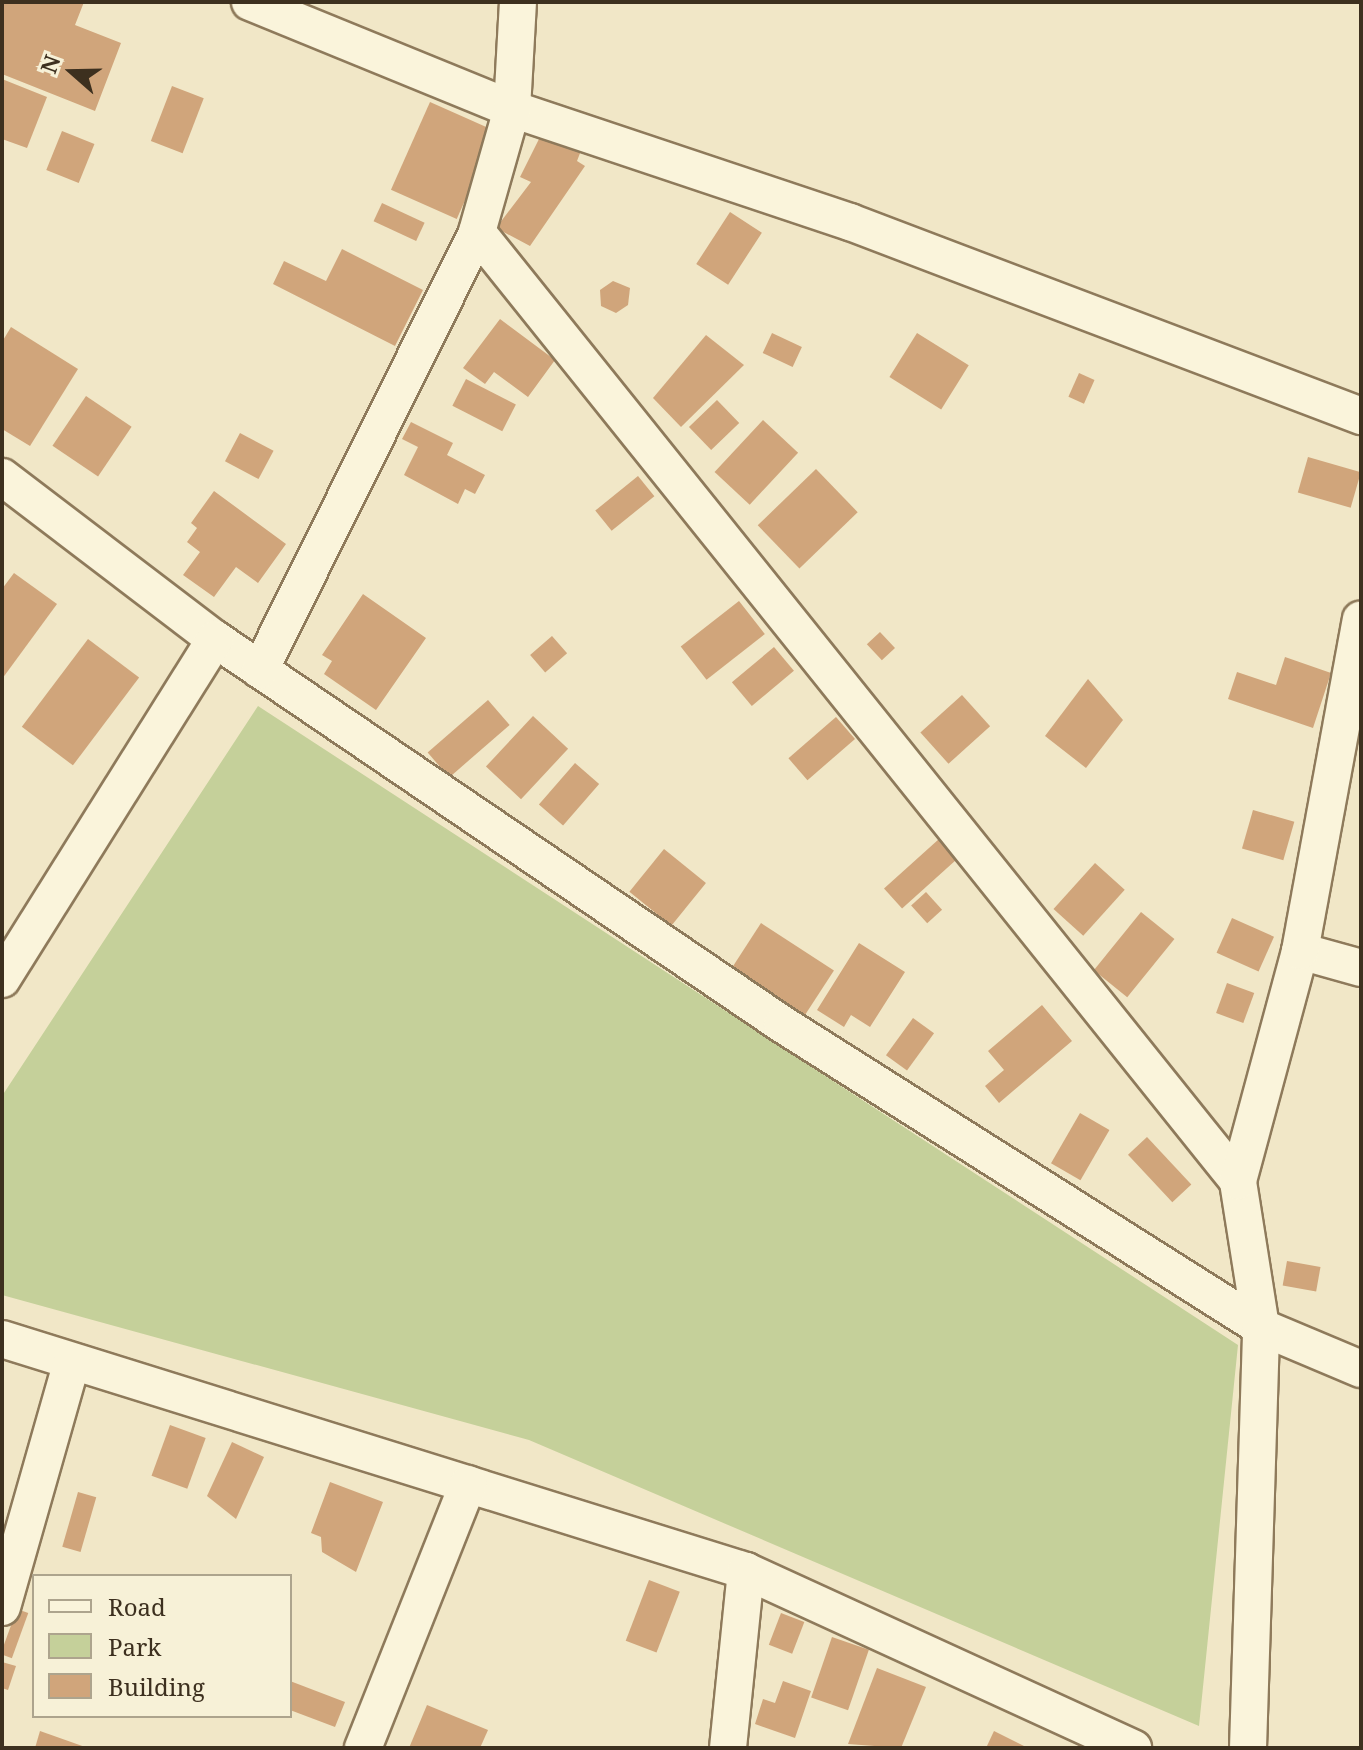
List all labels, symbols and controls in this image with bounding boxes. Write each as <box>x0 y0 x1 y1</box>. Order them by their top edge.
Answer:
north arrow <box>32 32 112 112</box>
text: N <box>32 51 67 77</box>
legend <box>32 1574 292 1718</box>
text: Road <box>108 1590 166 1623</box>
text: Park <box>108 1630 161 1663</box>
text: Building <box>108 1670 205 1703</box>

